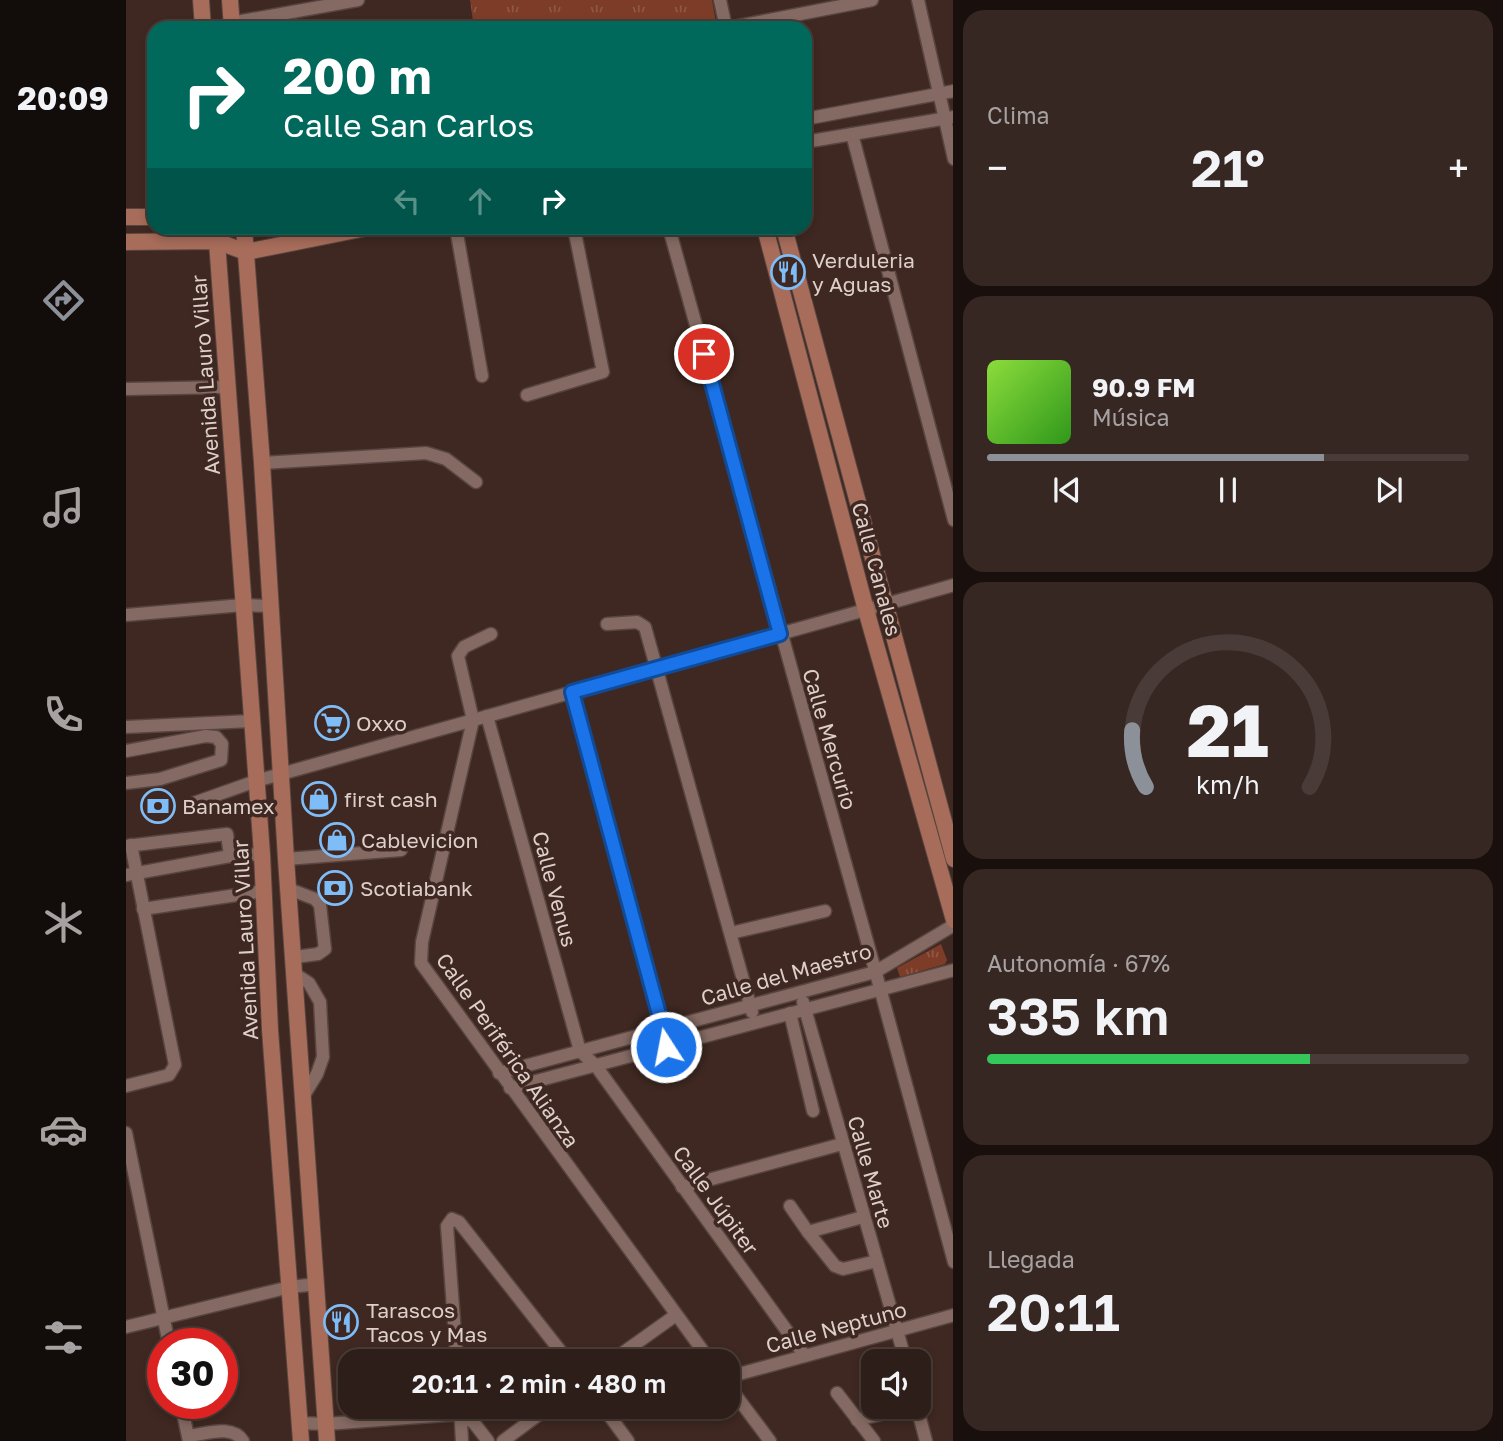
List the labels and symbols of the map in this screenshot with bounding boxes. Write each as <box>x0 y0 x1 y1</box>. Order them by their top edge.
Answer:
place label: Verduleria y Aguas <box>812 247 915 297</box>
restaurant icon: Verduleria y Aguas <box>769 253 807 291</box>
street label: Avenida Lauro Villar <box>185 274 225 476</box>
pin <box>674 324 734 384</box>
street label: Calle Canales <box>847 499 907 639</box>
street label: Calle Mercurio <box>797 665 863 813</box>
supermarket icon: Oxxo <box>313 704 351 742</box>
place label: Oxxo <box>356 710 407 736</box>
shop icon: first cash <box>300 780 338 818</box>
place label: first cash <box>344 786 438 812</box>
bank icon: Banamex <box>139 787 177 825</box>
place label: Banamex <box>182 793 275 819</box>
shop icon: Cablevicion <box>318 821 356 859</box>
place label: Cablevicion <box>361 827 478 853</box>
street label: Calle Venus <box>527 828 583 950</box>
street label: Avenida Lauro Villar <box>227 839 263 1041</box>
bank icon: Scotiabank <box>316 869 354 907</box>
place label: Scotiabank <box>360 875 473 901</box>
street label: Calle del Maestro <box>698 937 874 1011</box>
street label: Calle Periférica Alianza <box>431 948 585 1152</box>
position arrow <box>629 1010 703 1084</box>
street label: Calle Marte <box>843 1113 899 1231</box>
street label: Calle Júpiter <box>668 1140 764 1260</box>
street label: Calle Neptuno <box>763 1296 909 1358</box>
place label: Tarascos Tacos y Mas <box>366 1297 488 1347</box>
restaurant icon: Tarascos Tacos y Mas <box>322 1303 360 1341</box>
speed limit sign: 30 <box>147 1328 238 1419</box>

